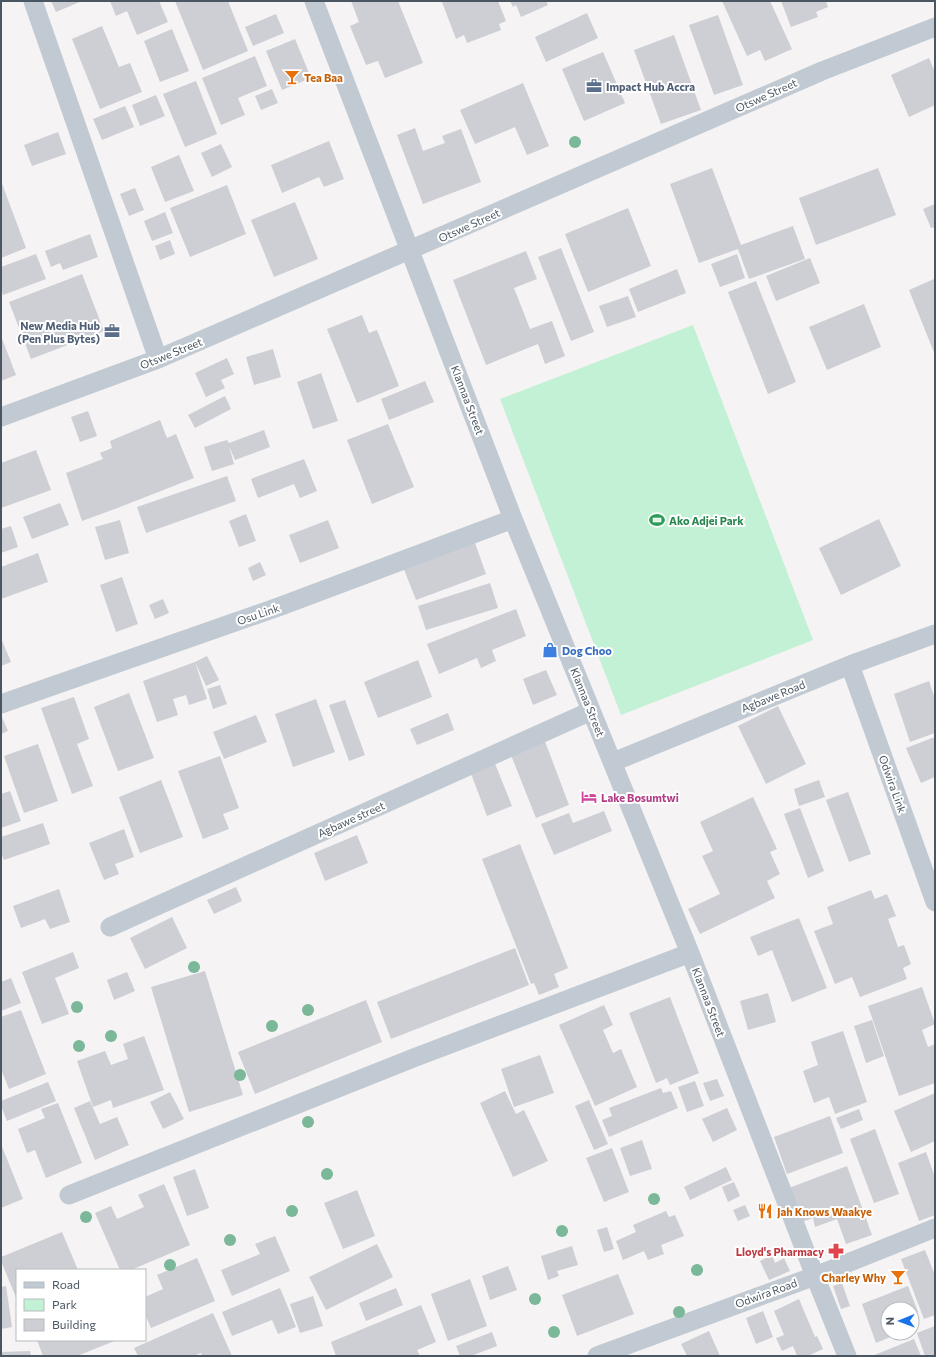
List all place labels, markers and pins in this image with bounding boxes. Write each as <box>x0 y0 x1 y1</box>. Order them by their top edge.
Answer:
bar icon: Tea Baa <box>283 68 301 86</box>
place label: Tea Baa <box>304 71 343 84</box>
office icon: Impact Hub Accra <box>585 77 603 95</box>
place label: Impact Hub Accra <box>606 80 695 93</box>
place label: New Media Hub (Pen Plus Bytes) <box>18 319 100 345</box>
office icon: New Media Hub (Pen Plus Bytes) <box>103 322 121 340</box>
sports icon: Ako Adjei Park <box>648 511 666 529</box>
place label: Ako Adjei Park <box>669 514 744 527</box>
shop icon: Dog Choo <box>541 641 559 659</box>
place label: Dog Choo <box>562 644 612 657</box>
hotel icon: Lake Bosumtwi <box>580 788 598 806</box>
place label: Lake Bosumtwi <box>601 791 679 804</box>
restaurant icon: Jah Knows Waakye <box>756 1202 774 1220</box>
place label: Jah Knows Waakye <box>777 1205 872 1219</box>
pharmacy icon: Lloyd's Pharmacy <box>827 1242 845 1260</box>
place label: Lloyd's Pharmacy <box>736 1245 824 1258</box>
bar icon: Charley Why <box>889 1268 907 1286</box>
place label: Charley Why <box>821 1271 886 1284</box>

